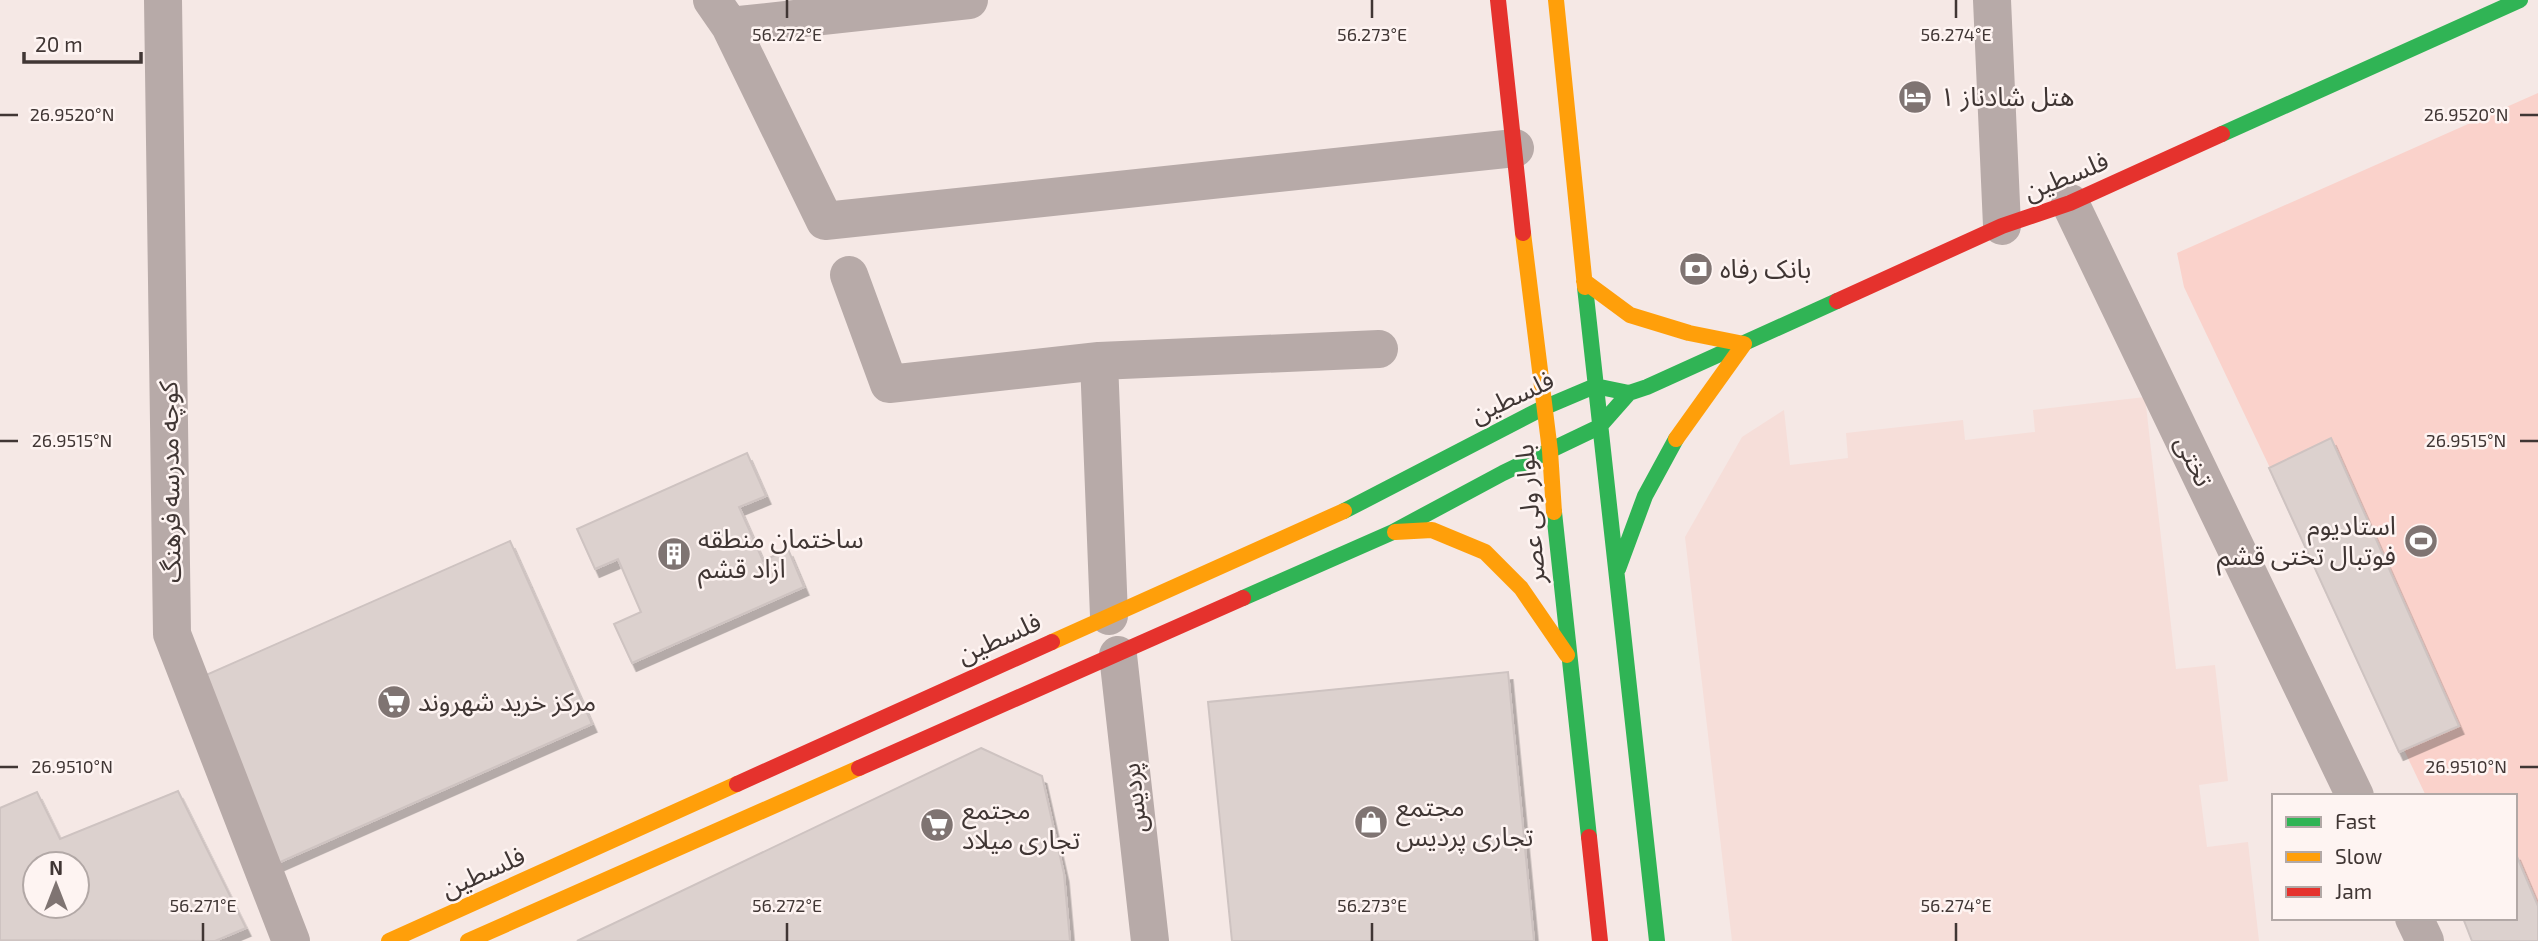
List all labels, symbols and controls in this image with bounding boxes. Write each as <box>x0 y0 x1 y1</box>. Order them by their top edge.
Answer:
scale bar <box>24 21 142 65</box>
text: 56.272°E <box>752 23 822 45</box>
text: 56.273°E <box>1337 23 1407 45</box>
text: 56.274°E <box>1920 23 1992 45</box>
text: 20 m <box>35 31 83 56</box>
hotel icon: هتل شادناز ۱ <box>1896 78 1934 116</box>
place label: هتل شادناز ۱ <box>1940 80 2075 112</box>
text: 26.9520°N <box>30 103 114 125</box>
text: 26.9520°N <box>2424 103 2508 125</box>
street label: فلسطین <box>2019 144 2113 207</box>
bank icon: بانک رفاه <box>1677 250 1715 288</box>
place label: بانک رفاه <box>1720 252 1811 284</box>
street label: فلسطین <box>1465 363 1559 429</box>
street label: کوچه مدرسه فرهنگ <box>151 381 189 583</box>
text: 26.9515°N <box>32 429 112 451</box>
text: 26.9515°N <box>2426 429 2506 451</box>
street label: تختی <box>2169 430 2221 491</box>
street label: بلوار ولی عصر <box>1507 443 1551 586</box>
place label: استادیوم فوتبال تختی قشم <box>2217 509 2396 576</box>
place label: ساختمان منطقه ازاد قشم <box>698 522 864 589</box>
sports icon: استادیوم فوتبال تختی قشم <box>2402 522 2440 560</box>
building icon: ساختمان منطقه ازاد قشم <box>655 535 693 573</box>
street label: فلسطین <box>952 604 1046 670</box>
supermarket icon: مرکز خرید شهروند <box>375 683 413 721</box>
place label: مرکز خرید شهروند <box>418 685 596 717</box>
text: 26.9510°N <box>31 755 113 777</box>
text: 26.9510°N <box>2425 755 2507 777</box>
street label: پردیس <box>1113 761 1155 835</box>
place label: مجتمع تجاری پردیس <box>1396 790 1533 854</box>
place label: مجتمع تجاری میلاد <box>962 793 1080 855</box>
legend <box>2272 794 2517 920</box>
shop icon: مجتمع تجاری پردیس <box>1352 803 1390 841</box>
supermarket icon: مجتمع تجاری میلاد <box>918 806 956 844</box>
text: Fast <box>2335 808 2376 833</box>
street label: فلسطین <box>436 838 530 904</box>
text: Slow <box>2335 843 2382 868</box>
north arrow <box>21 850 91 920</box>
text: N <box>49 856 63 879</box>
text: Jam <box>2335 878 2372 903</box>
text: 56.271°E <box>169 894 237 916</box>
text: 56.272°E <box>752 894 822 916</box>
text: 56.273°E <box>1337 894 1407 916</box>
text: 56.274°E <box>1920 894 1992 916</box>

